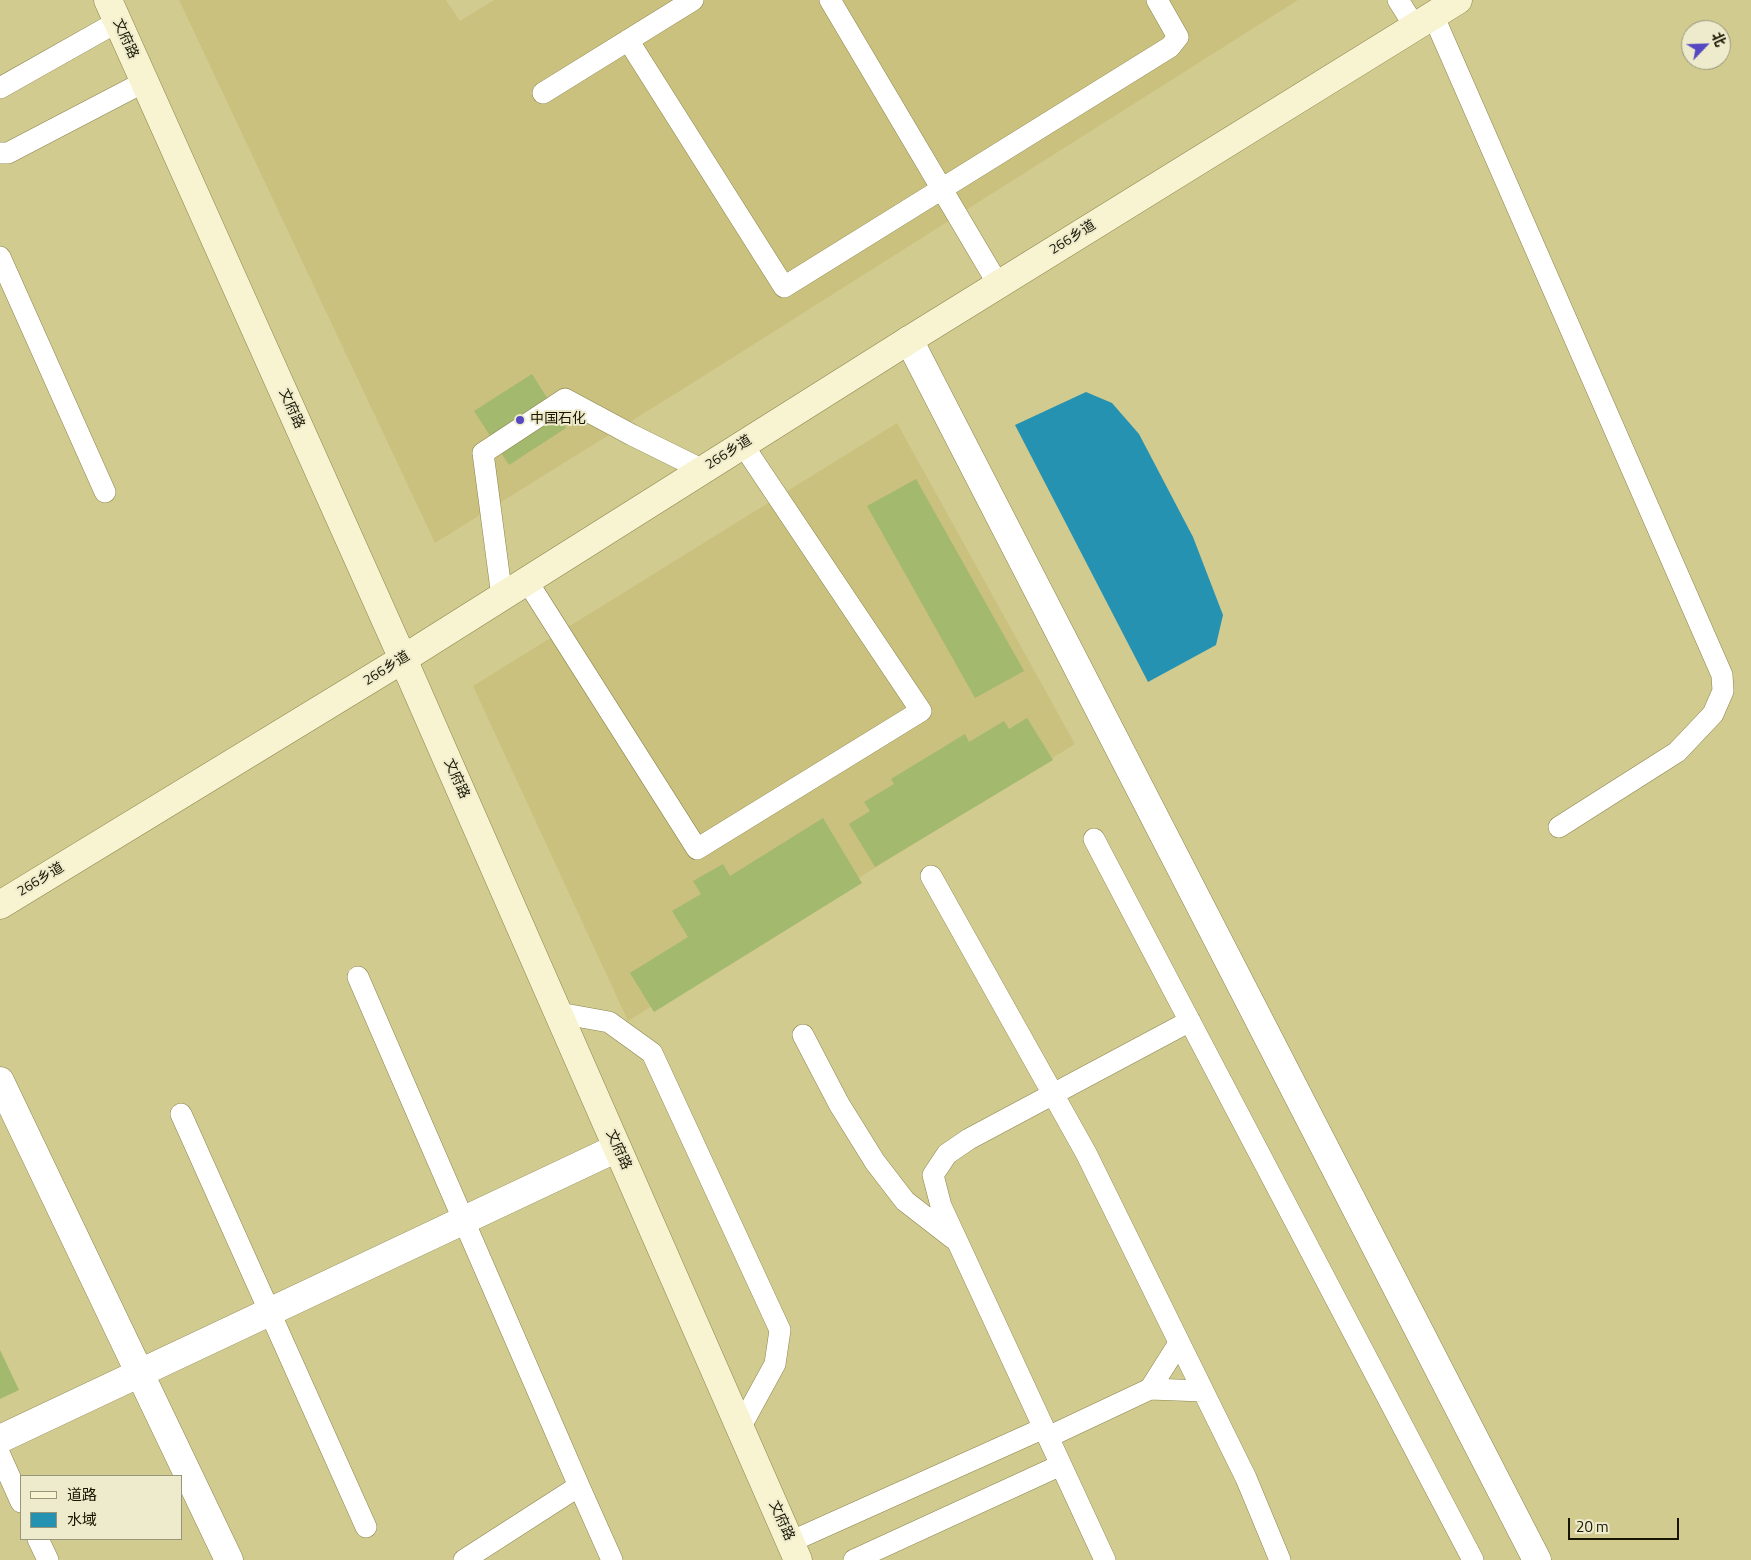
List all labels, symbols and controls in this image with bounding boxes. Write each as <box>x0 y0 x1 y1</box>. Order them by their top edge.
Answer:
street label: 文府路 <box>109 16 141 62</box>
north arrow <box>1681 20 1731 70</box>
text: 北 <box>1707 28 1732 50</box>
street label: 266乡道 <box>1047 217 1099 259</box>
street label: 文府路 <box>275 386 307 432</box>
place label: 中国石化 <box>530 412 586 428</box>
marker: 中国石化 <box>514 414 526 426</box>
street label: 266乡道 <box>703 432 755 474</box>
street label: 266乡道 <box>361 648 413 690</box>
street label: 文府路 <box>440 756 472 802</box>
street label: 266乡道 <box>15 860 67 900</box>
street label: 文府路 <box>602 1127 634 1173</box>
legend <box>20 1475 182 1540</box>
text: 道路 <box>67 1483 97 1506</box>
street label: 文府路 <box>765 1498 797 1544</box>
text: 水域 <box>67 1508 97 1531</box>
scale bar <box>1571 1508 1682 1540</box>
text: 20 m <box>1576 1515 1609 1538</box>

